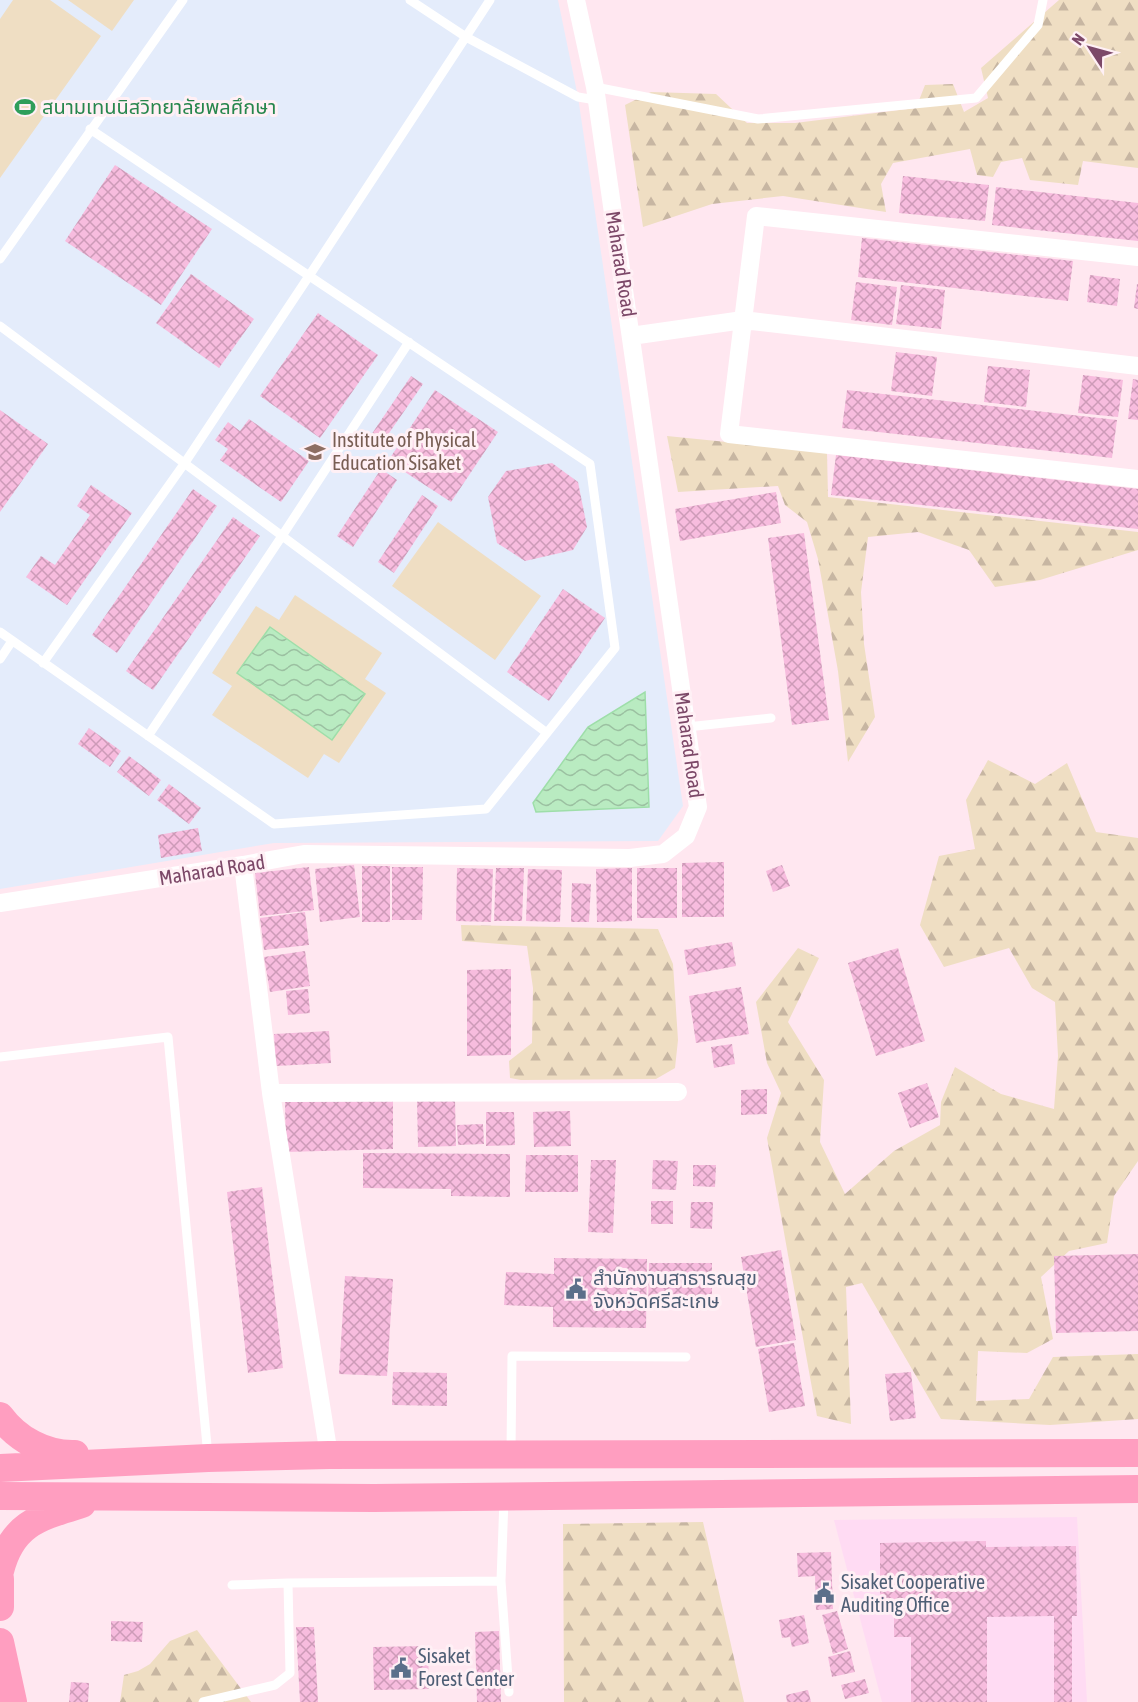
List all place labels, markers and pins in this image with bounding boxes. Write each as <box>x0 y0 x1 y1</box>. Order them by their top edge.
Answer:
sports icon: สนามเทนนิสวิทยาลัยพลศึกษา <box>13 95 37 119</box>
place label: สนามเทนนิสวิทยาลัยพลศึกษา <box>42 95 276 118</box>
place label: Institute of Physical Education Sisaket <box>332 428 477 474</box>
school or university icon: Institute of Physical Education Sisaket <box>303 440 327 464</box>
place label: สำนักงานสาธารณสุข จังหวัดศรีสะเกษ <box>593 1266 757 1312</box>
public building icon: สำนักงานสาธารณสุข จังหวัดศรีสะเกษ <box>564 1277 588 1301</box>
place label: Sisaket Cooperative Auditing Office <box>841 1570 985 1616</box>
public building icon: Sisaket Cooperative Auditing Office <box>812 1581 836 1605</box>
place label: Sisaket Forest Center <box>418 1644 515 1690</box>
public building icon: Sisaket Forest Center <box>389 1656 413 1680</box>

